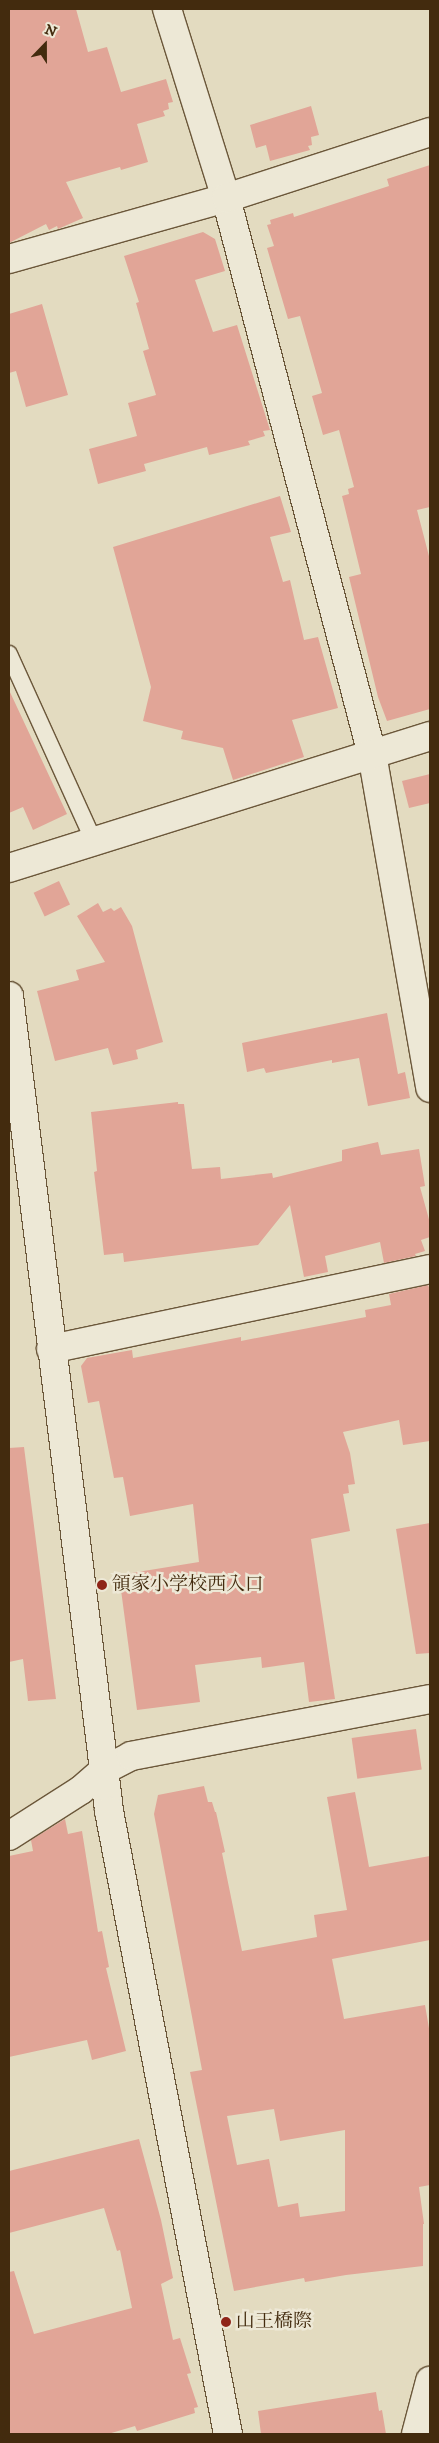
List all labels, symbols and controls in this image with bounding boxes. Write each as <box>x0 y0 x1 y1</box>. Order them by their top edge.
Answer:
north arrow <box>20 20 70 70</box>
text: N <box>42 21 59 42</box>
place label: 領家小学校西入口 <box>112 1574 264 1596</box>
marker: 領家小学校西入口 <box>96 1579 108 1591</box>
place label: 山王橋際 <box>236 2311 312 2333</box>
marker: 山王橋際 <box>220 2316 232 2328</box>

